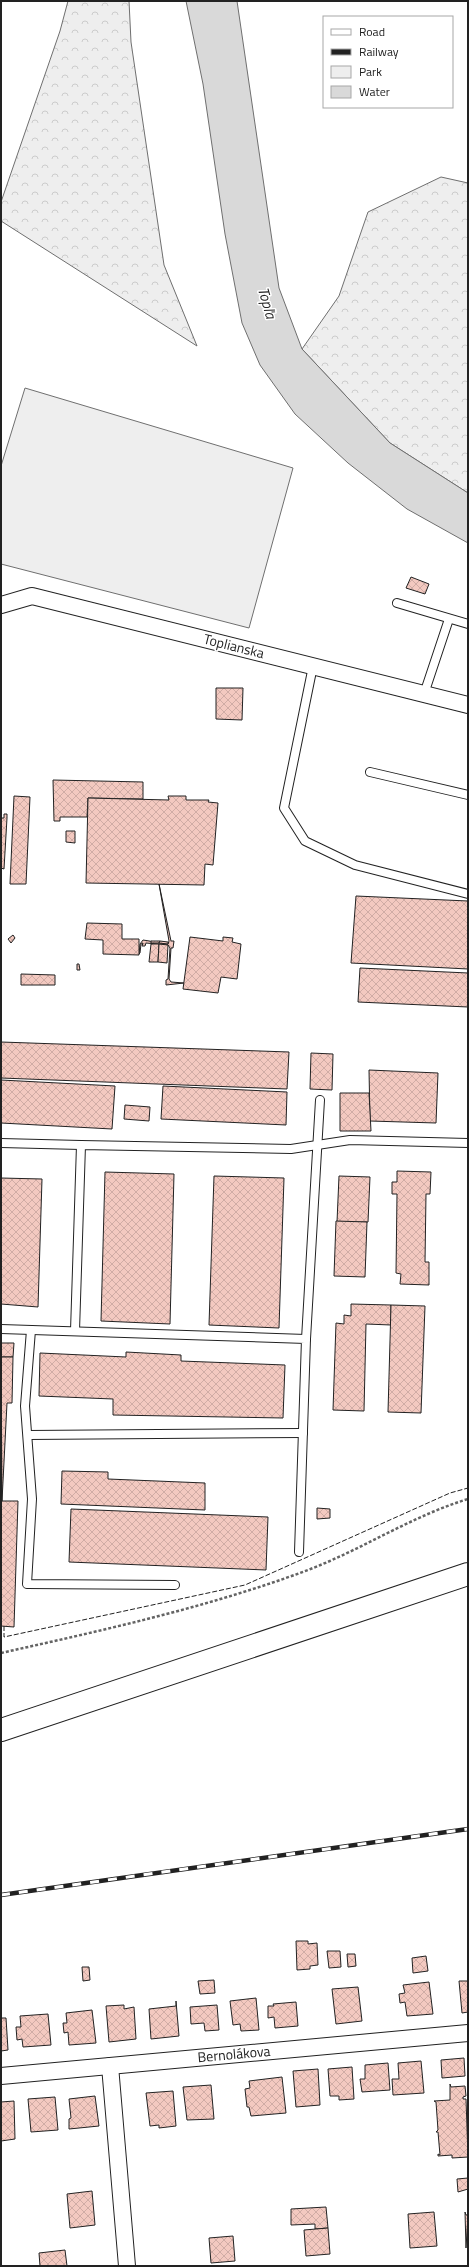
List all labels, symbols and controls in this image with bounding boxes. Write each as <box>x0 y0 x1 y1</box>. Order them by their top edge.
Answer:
legend <box>323 16 453 108</box>
text: Road <box>359 22 385 41</box>
text: Railway <box>359 42 399 61</box>
text: Park <box>359 62 382 81</box>
text: Water <box>359 82 390 101</box>
water label: Topľa <box>252 284 283 323</box>
street label: Toplianska <box>202 628 267 663</box>
street label: Bernolákova <box>197 2040 271 2067</box>

